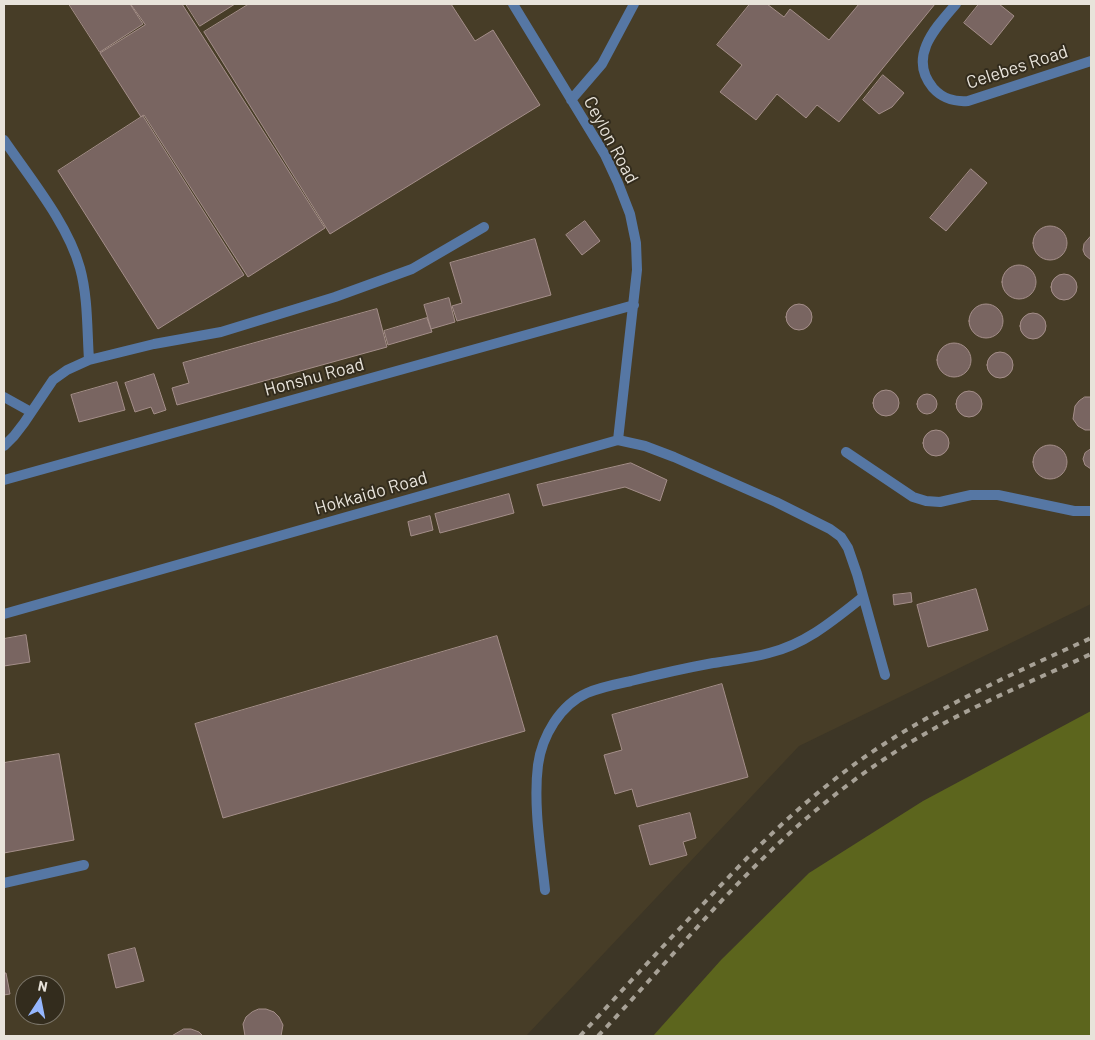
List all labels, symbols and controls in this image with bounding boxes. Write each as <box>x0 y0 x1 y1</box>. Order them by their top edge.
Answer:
street label: Celebes Road <box>964 40 1070 94</box>
street label: Ceylon Road <box>579 93 643 187</box>
street label: Honshu Road <box>262 353 366 401</box>
street label: Hokkaido Road <box>312 467 430 519</box>
north arrow <box>15 975 65 1025</box>
text: N <box>37 977 49 995</box>

